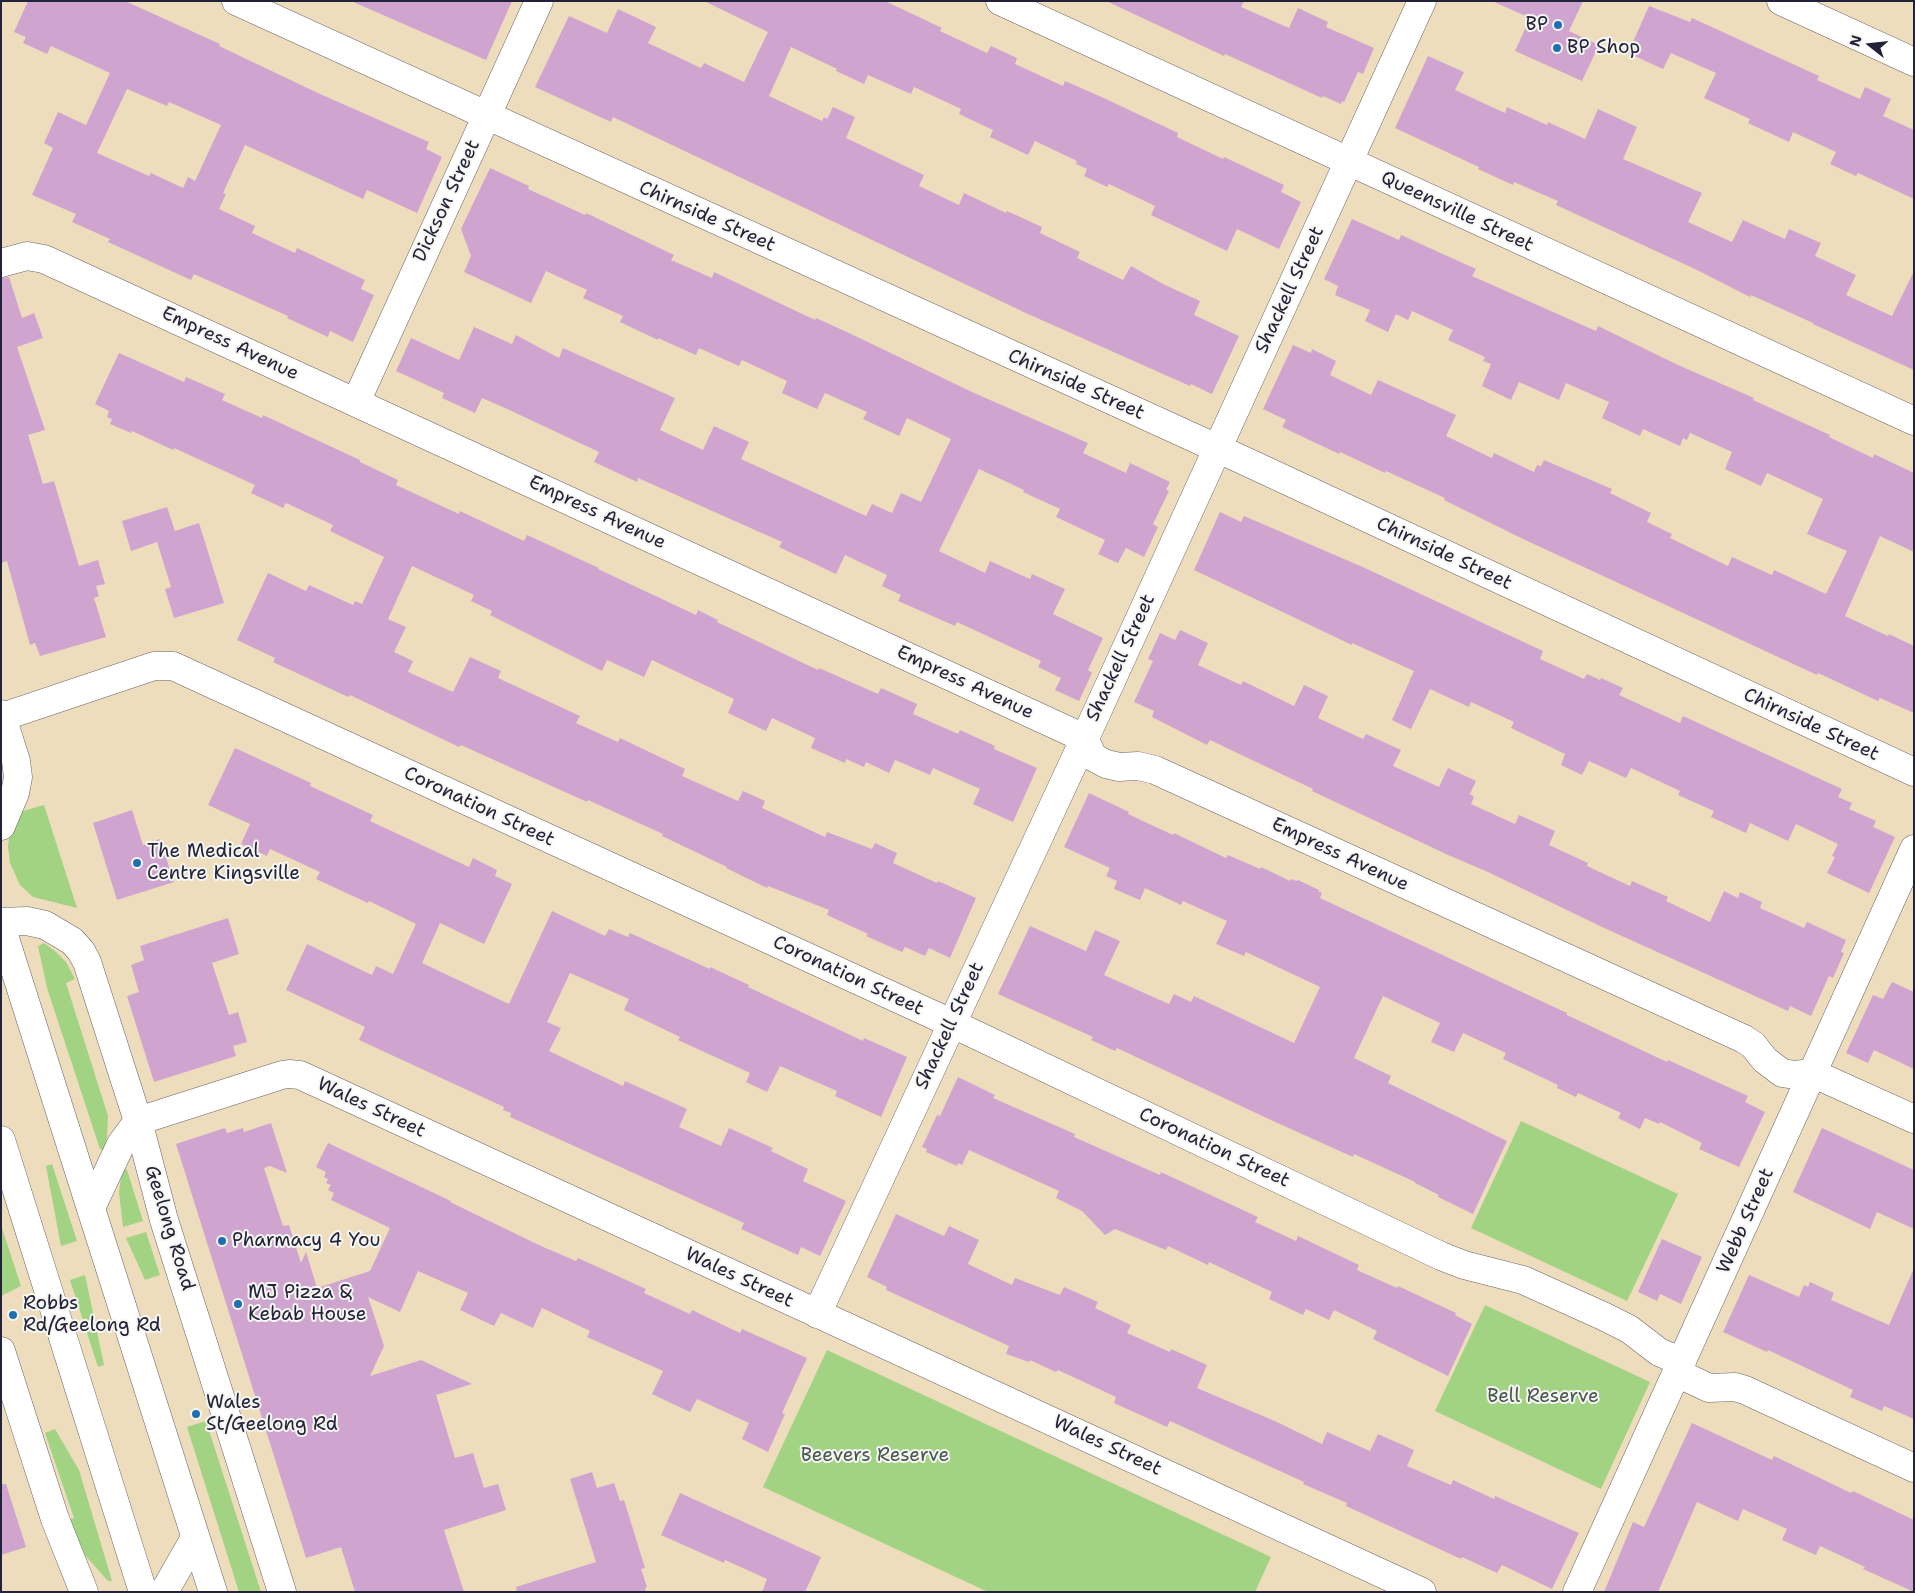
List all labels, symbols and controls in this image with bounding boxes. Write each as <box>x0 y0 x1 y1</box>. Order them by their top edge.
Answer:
place label: BP <box>1526 14 1548 36</box>
marker: BP <box>1552 19 1564 31</box>
north arrow <box>1845 20 1895 70</box>
text: N <box>1845 33 1866 49</box>
place label: BP Shop <box>1567 37 1640 59</box>
marker: BP Shop <box>1551 42 1563 54</box>
street label: Dickson Street <box>409 136 485 266</box>
street label: Queensville Street <box>1377 167 1537 257</box>
street label: Chirnside Street <box>635 177 779 257</box>
street label: Shackell Street <box>1251 223 1329 357</box>
street label: Empress Avenue <box>158 302 302 386</box>
street label: Chirnside Street <box>1004 345 1148 425</box>
street label: Empress Avenue <box>525 471 669 555</box>
street label: Chirnside Street <box>1373 513 1515 595</box>
street label: Shackell Street <box>1082 591 1160 725</box>
street label: Empress Avenue <box>893 641 1037 725</box>
street label: Chirnside Street <box>1740 684 1882 766</box>
street label: Coronation Street <box>400 762 558 852</box>
street label: Empress Avenue <box>1268 813 1412 897</box>
place label: The Medical Centre Kingsville <box>147 841 300 885</box>
marker: The Medical Centre Kingsville <box>131 857 143 869</box>
street label: Coronation Street <box>769 931 927 1021</box>
street label: Shackell Street <box>911 959 989 1093</box>
street label: Wales Street <box>313 1073 429 1143</box>
street label: Coronation Street <box>1135 1103 1293 1193</box>
street label: Geelong Road <box>139 1163 199 1293</box>
street label: Webb Street <box>1713 1165 1779 1277</box>
place label: Pharmacy 4 You <box>232 1230 381 1252</box>
marker: Pharmacy 4 You <box>216 1235 228 1247</box>
street label: Wales Street <box>681 1243 797 1313</box>
place label: MJ Pizza & Kebab House <box>248 1282 367 1326</box>
place label: Robbs Rd/Geelong Rd <box>23 1293 161 1337</box>
marker: MJ Pizza & Kebab House <box>232 1298 244 1310</box>
marker: Robbs Rd/Geelong Rd <box>7 1309 19 1321</box>
park label: Bell Reserve <box>1487 1386 1599 1408</box>
place label: Wales St/Geelong Rd <box>206 1392 338 1436</box>
marker: Wales St/Geelong Rd <box>190 1408 202 1420</box>
street label: Wales Street <box>1049 1411 1165 1481</box>
park label: Beevers Reserve <box>801 1445 949 1467</box>

